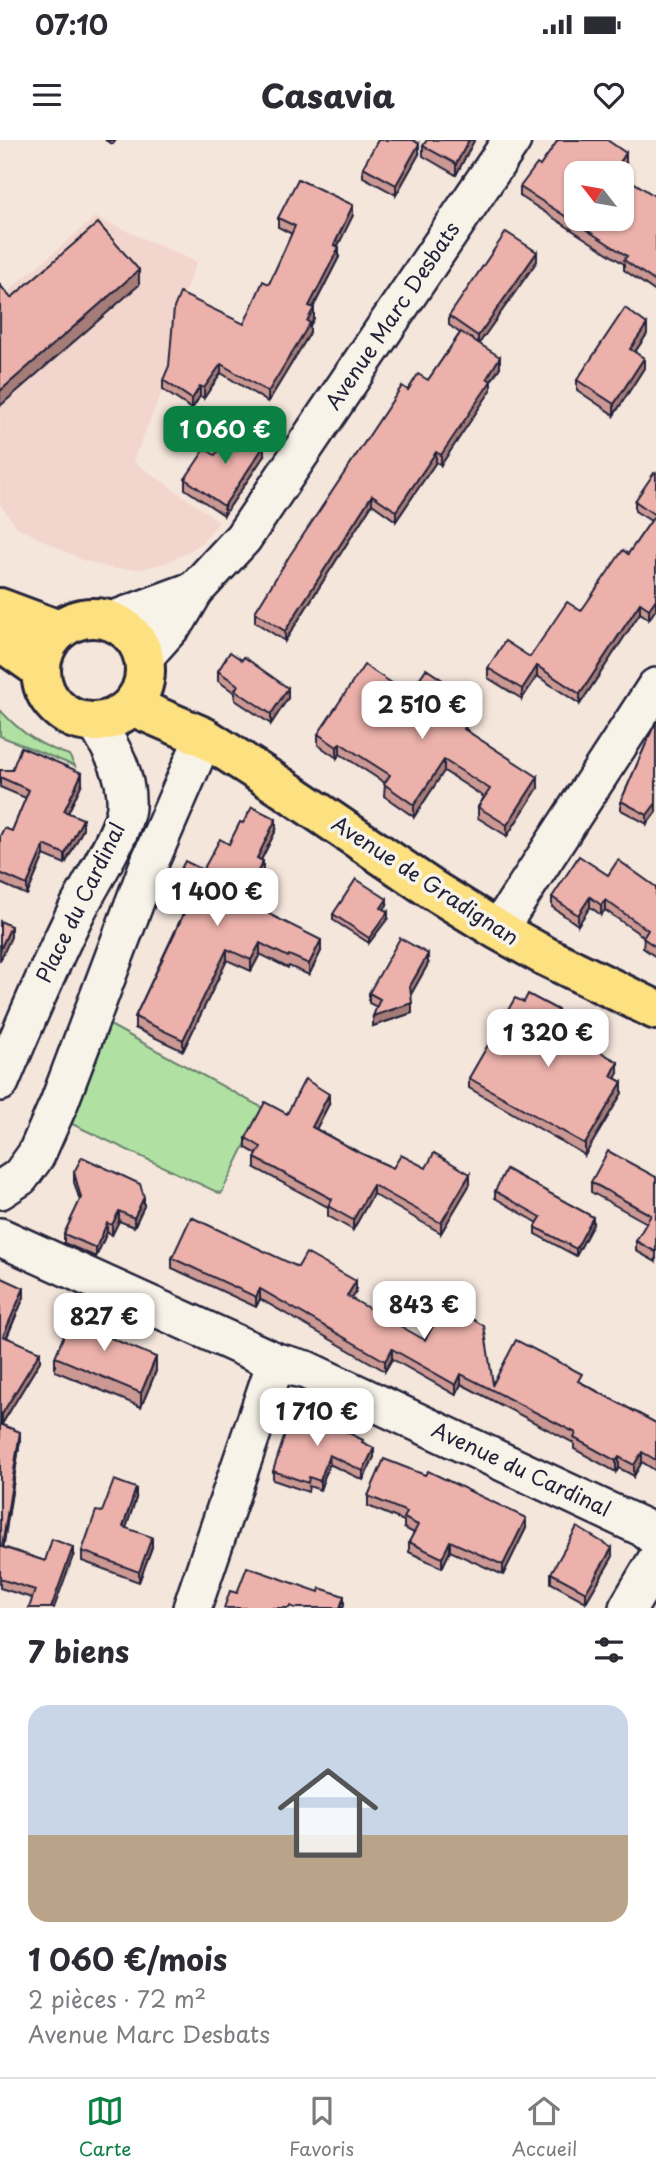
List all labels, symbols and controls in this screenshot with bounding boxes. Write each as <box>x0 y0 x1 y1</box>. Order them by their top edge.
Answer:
text: 07:10 <box>35 5 108 44</box>
text: Casavia <box>261 71 395 119</box>
icon: menu <box>28 76 66 114</box>
icon: heart <box>590 76 628 114</box>
north arrow <box>564 161 634 231</box>
map controls <box>564 161 634 231</box>
street label: Avenue Marc Desbats <box>316 214 466 415</box>
pin: 1 060 € <box>160 406 290 466</box>
text: 1 060 € <box>179 411 271 446</box>
pin: 2 510 € <box>357 682 487 741</box>
text: 2 510 € <box>378 686 466 721</box>
street label: Avenue de Gradignan <box>326 807 526 952</box>
street label: Place du Cardinal <box>27 817 132 988</box>
pin: 1 400 € <box>152 868 282 928</box>
text: 1 400 € <box>171 873 263 908</box>
pin: 1 320 € <box>483 1010 613 1069</box>
text: 1 320 € <box>503 1014 593 1049</box>
pin: 843 € <box>375 1282 473 1341</box>
text: 843 € <box>389 1286 459 1321</box>
pin: 827 € <box>55 1294 153 1353</box>
text: 827 € <box>70 1298 138 1333</box>
pin: 1 710 € <box>252 1388 382 1448</box>
text: 1 710 € <box>276 1393 358 1428</box>
street label: Avenue du Cardinal <box>427 1413 617 1524</box>
text: 7 biens <box>28 1628 129 1673</box>
icon: filters <box>590 1631 628 1669</box>
icon: home <box>265 1750 391 1876</box>
text: 1 060 €/mois <box>28 1936 227 1981</box>
text: 2 pièces · 72 m² <box>28 1981 206 2016</box>
text: Avenue Marc Desbats <box>28 2016 270 2051</box>
tab: Carte <box>79 2092 131 2162</box>
tab: Favoris <box>289 2092 354 2162</box>
tab: Accueil <box>512 2092 577 2162</box>

